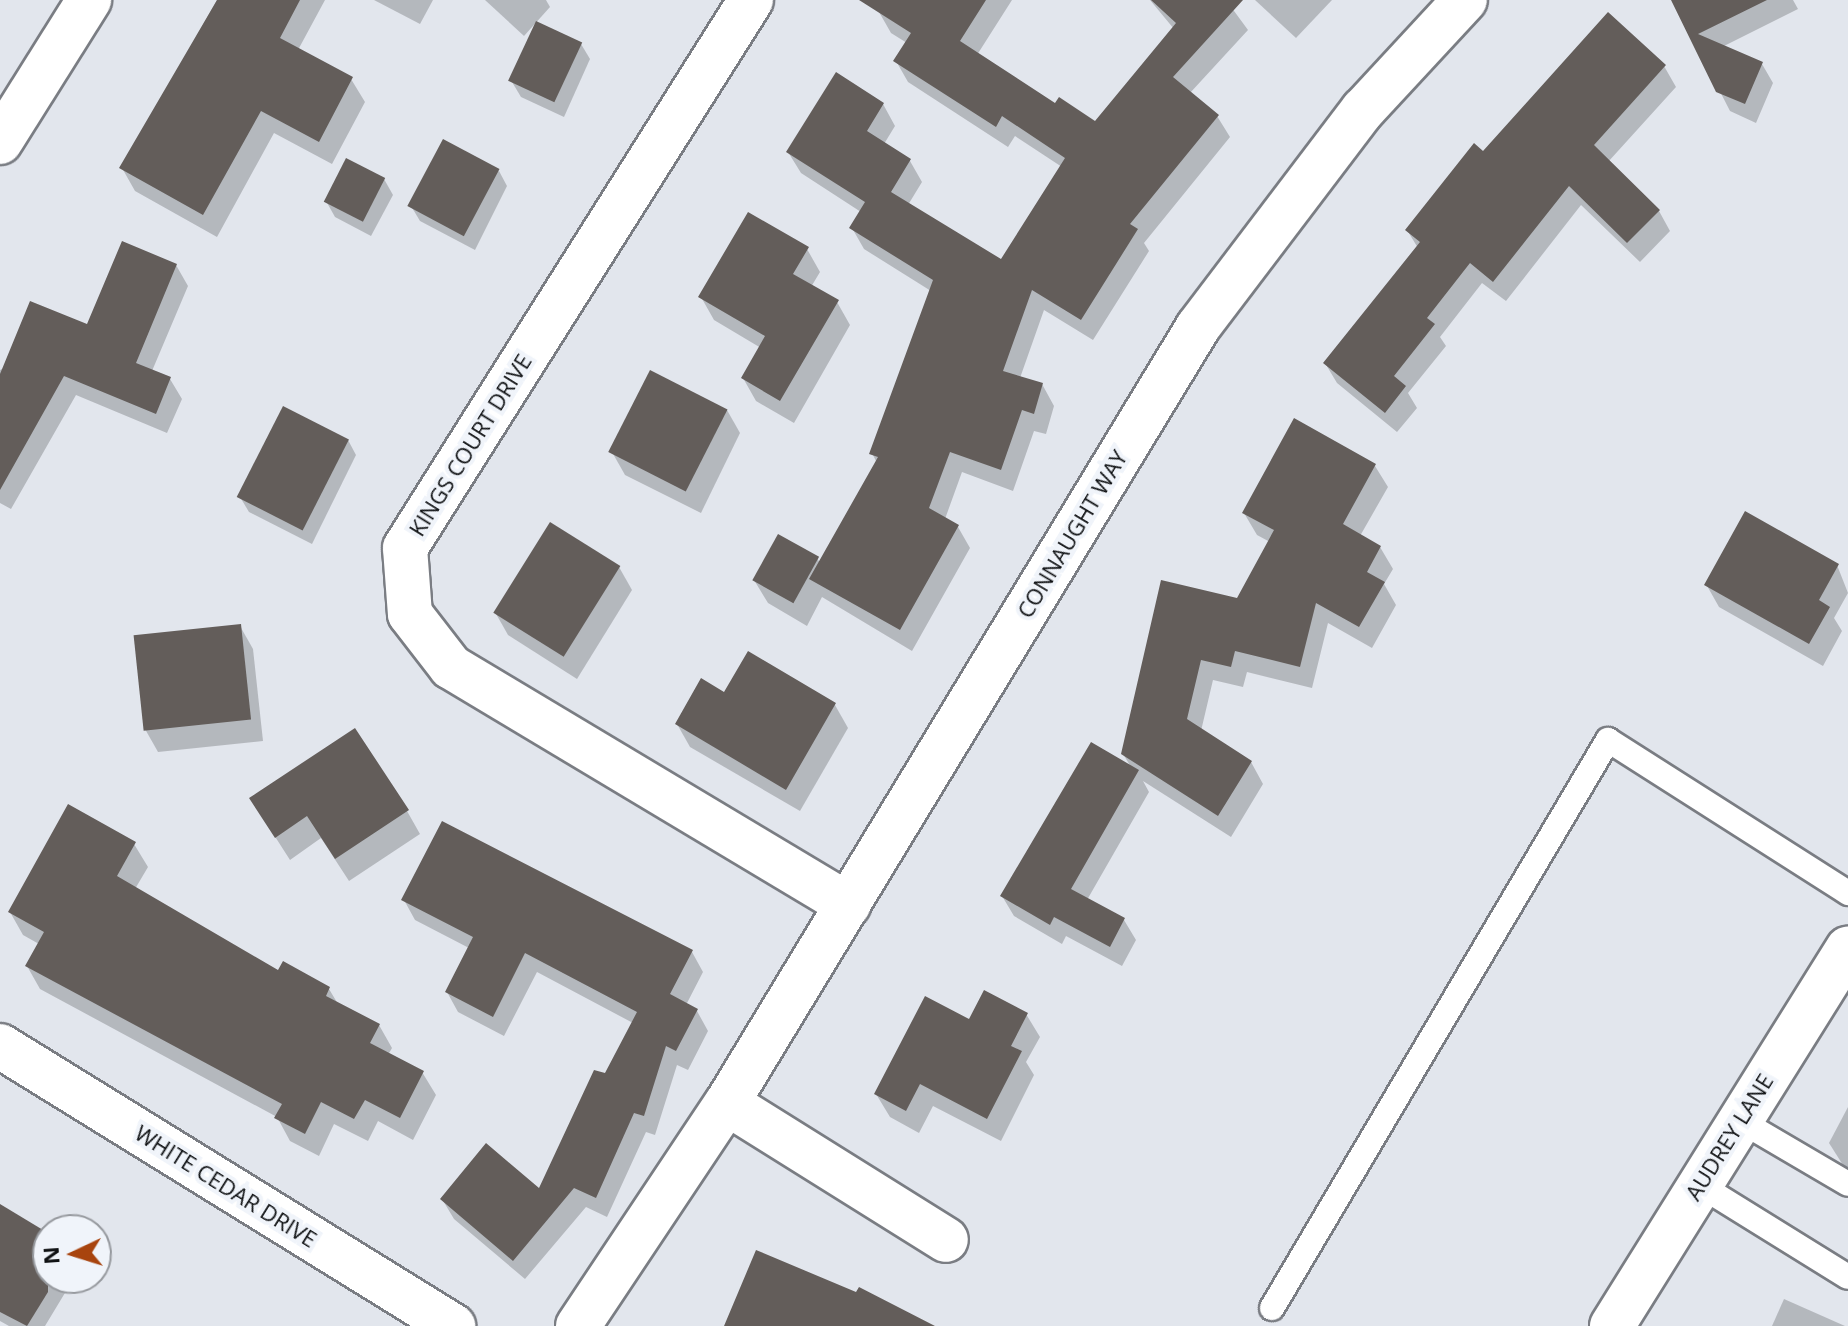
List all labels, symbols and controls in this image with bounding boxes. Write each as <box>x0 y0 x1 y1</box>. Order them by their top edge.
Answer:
street label: KINGS COURT DRIVE <box>403 349 537 541</box>
street label: CONNAUGHT WAY <box>1012 446 1132 622</box>
street label: AUDREY LANE <box>1680 1069 1778 1205</box>
street label: WHITE CEDAR DRIVE <box>130 1119 322 1253</box>
north arrow <box>32 1214 112 1294</box>
text: N <box>34 1246 66 1266</box>

